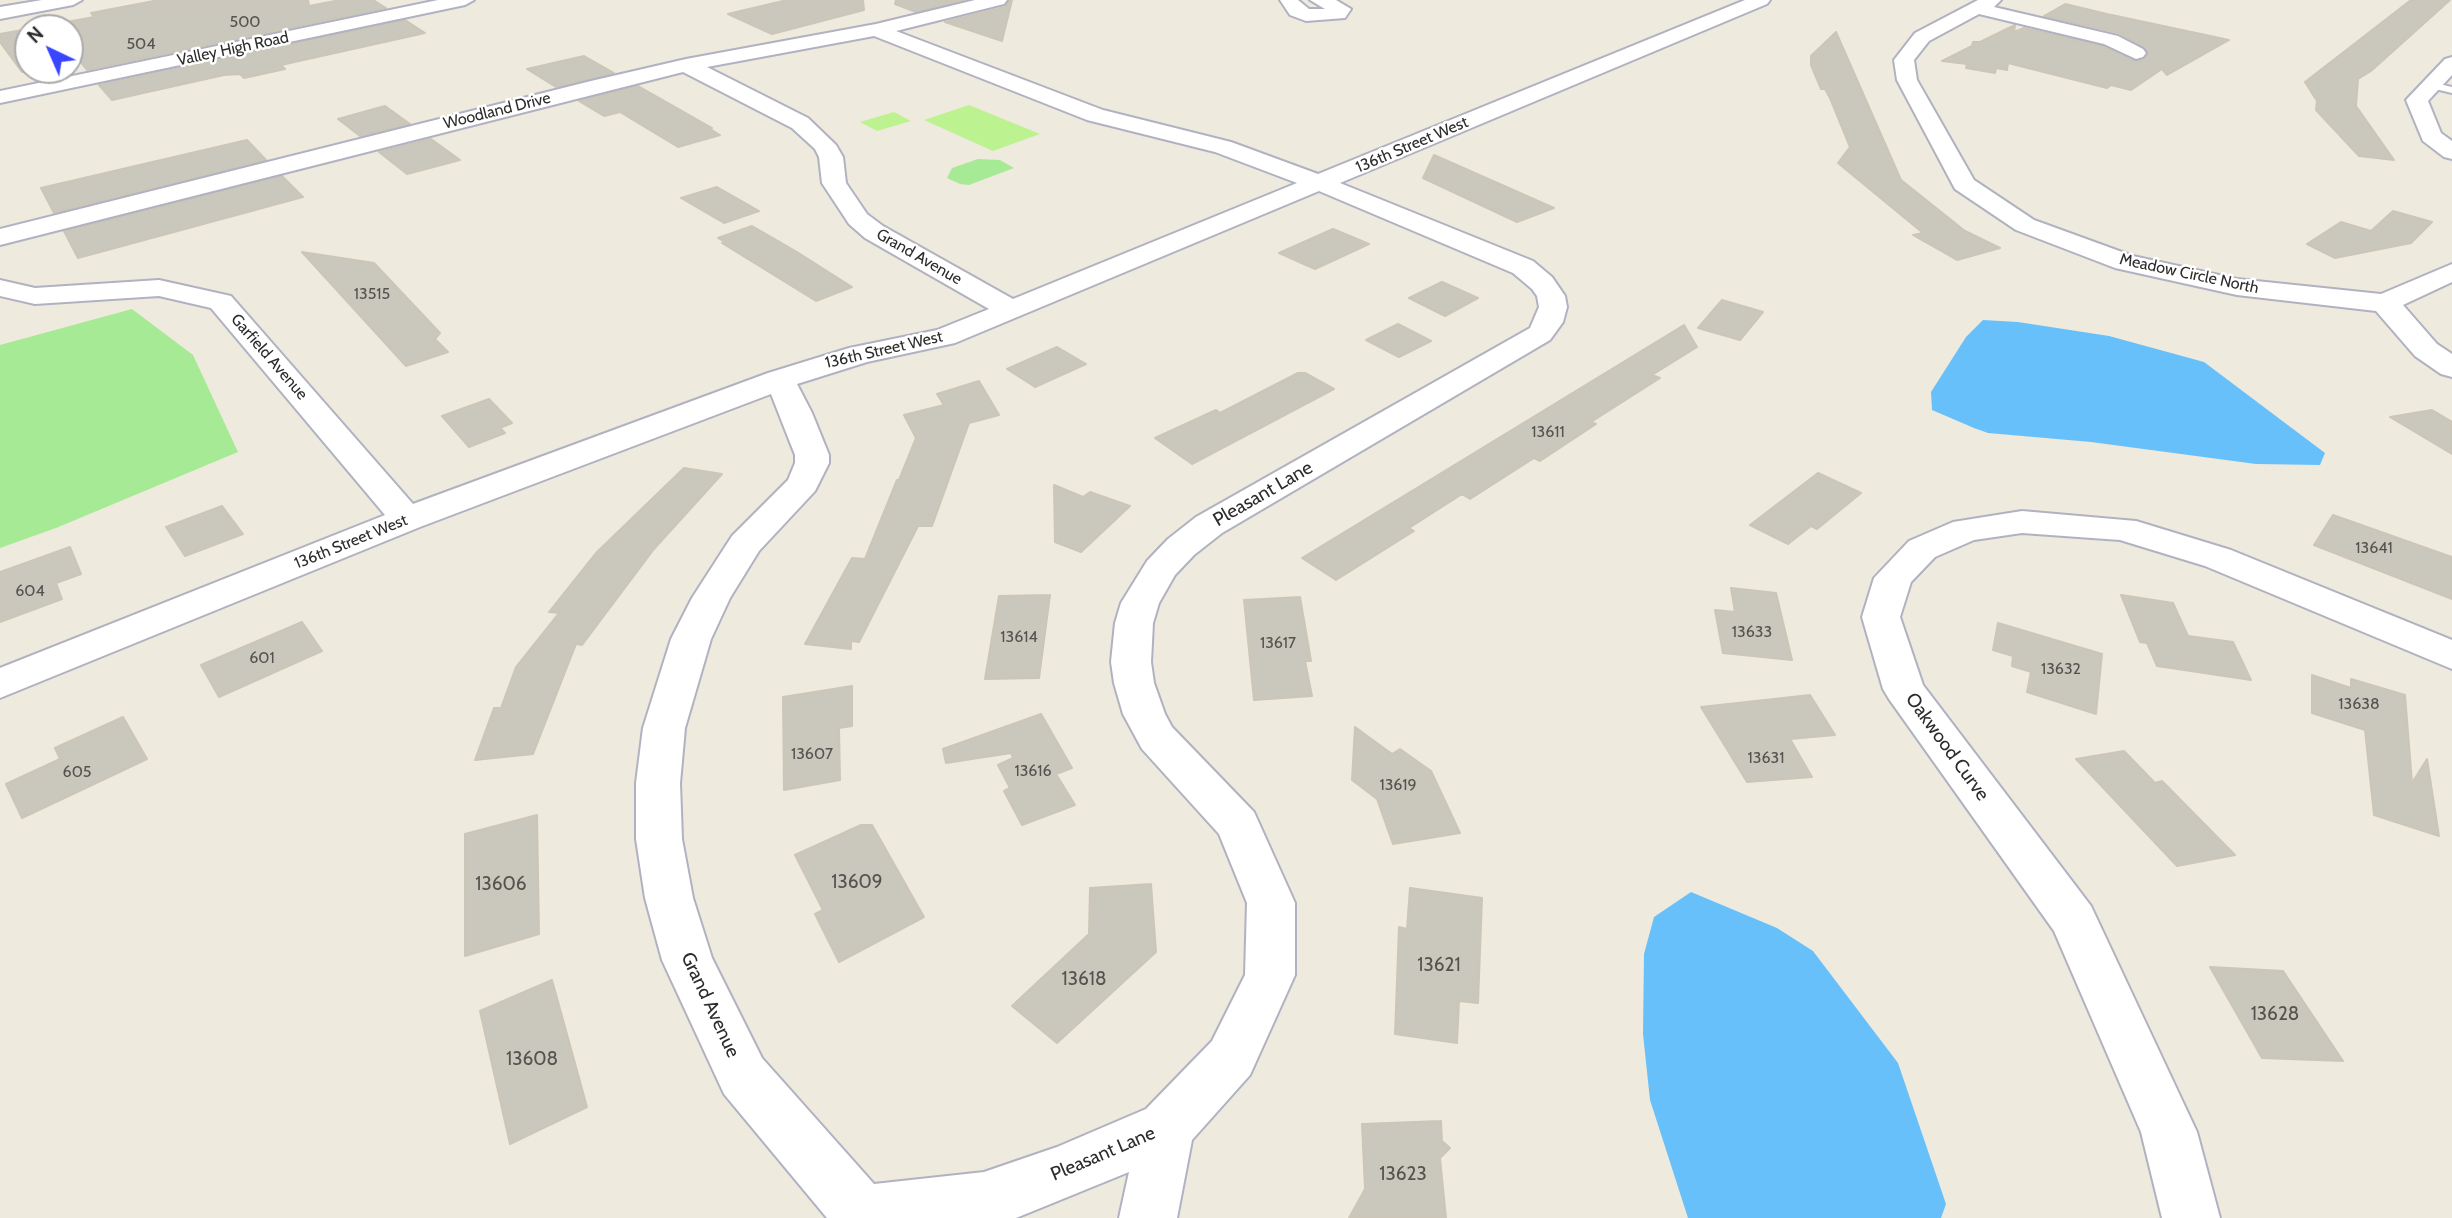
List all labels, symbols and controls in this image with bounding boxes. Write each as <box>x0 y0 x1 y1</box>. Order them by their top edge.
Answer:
house number: 500 <box>230 12 260 32</box>
north arrow <box>14 14 84 84</box>
text: N <box>23 22 48 48</box>
street label: Valley High Road <box>175 28 291 70</box>
house number: 504 <box>126 34 156 54</box>
street label: Woodland Drive <box>441 88 553 134</box>
street label: 136th Street West <box>1353 113 1471 177</box>
street label: Grand Avenue <box>873 225 965 289</box>
street label: Meadow Circle North <box>2118 250 2260 298</box>
house number: 13515 <box>354 284 390 304</box>
street label: Garfield Avenue <box>227 310 311 404</box>
street label: 136th Street West <box>823 327 945 373</box>
house number: 13611 <box>1531 422 1565 442</box>
street label: Pleasant Lane <box>1209 456 1317 532</box>
street label: 136th Street West <box>292 511 410 573</box>
house number: 13641 <box>2355 538 2393 558</box>
house number: 604 <box>15 581 45 601</box>
house number: 13633 <box>1732 622 1772 642</box>
house number: 13614 <box>1000 627 1038 647</box>
house number: 13617 <box>1260 633 1296 653</box>
house number: 601 <box>249 648 275 668</box>
house number: 13632 <box>2041 659 2081 679</box>
street label: Oakwood Curve <box>1900 689 1994 805</box>
house number: 13638 <box>2338 694 2380 714</box>
house number: 13607 <box>791 744 833 764</box>
house number: 13631 <box>1748 748 1784 768</box>
house number: 13616 <box>1014 761 1052 781</box>
house number: 605 <box>63 762 91 782</box>
house number: 13619 <box>1379 775 1417 795</box>
house number: 13609 <box>831 871 883 893</box>
house number: 13606 <box>475 873 527 895</box>
street label: Grand Avenue <box>676 949 744 1061</box>
house number: 13621 <box>1417 954 1461 976</box>
house number: 13618 <box>1062 968 1106 990</box>
house number: 13628 <box>2251 1003 2299 1025</box>
house number: 13608 <box>506 1048 558 1070</box>
street label: Pleasant Lane <box>1047 1122 1159 1186</box>
house number: 13623 <box>1379 1163 1427 1185</box>

